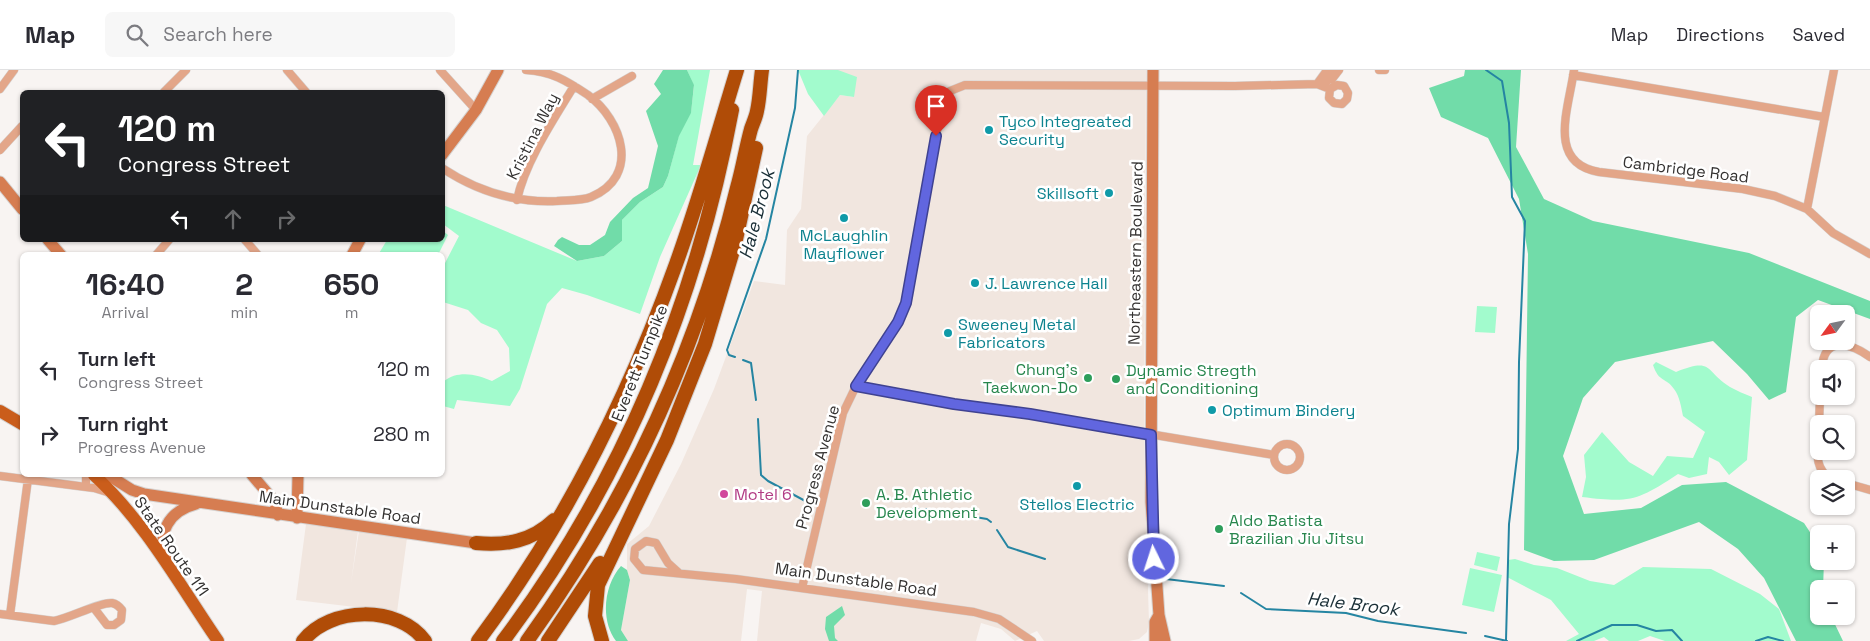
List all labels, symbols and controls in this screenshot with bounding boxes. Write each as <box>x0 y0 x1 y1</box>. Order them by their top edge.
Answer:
search box <box>105 12 455 57</box>
text: Map <box>25 19 75 50</box>
icon: search <box>123 21 151 49</box>
text: Search here <box>163 22 273 47</box>
text: Map <box>1611 23 1648 46</box>
text: Directions <box>1676 23 1765 46</box>
text: Saved <box>1793 23 1845 46</box>
pin <box>915 85 957 136</box>
street label: Kristina Way <box>502 89 563 183</box>
icon: arrive <box>922 92 950 120</box>
text: 120 m <box>118 107 216 151</box>
icon: left <box>35 110 100 175</box>
place label: Tyco Integreated Security <box>999 111 1132 150</box>
marker: Tyco Integreated Security <box>983 124 995 136</box>
text: Congress Street <box>118 150 290 178</box>
street label: Cambridge Road <box>1622 151 1750 188</box>
street label: Northeastern Boulevard <box>1123 161 1148 345</box>
water label: Hale Brook <box>733 164 780 261</box>
place label: Skillsoft <box>1037 183 1099 204</box>
marker: Skillsoft <box>1103 187 1115 199</box>
icon: left <box>166 205 194 233</box>
icon: ahead <box>219 205 247 233</box>
icon: right <box>272 205 300 233</box>
marker: McLaughlin Mayflower <box>838 212 850 224</box>
place label: McLaughlin Mayflower <box>800 225 888 264</box>
text: 16:40 <box>85 265 165 304</box>
text: 2 <box>235 265 253 304</box>
text: 650 <box>324 265 380 304</box>
place label: J. Lawrence Hall <box>985 273 1108 294</box>
marker: J. Lawrence Hall <box>969 277 981 289</box>
text: Arrival <box>101 302 149 323</box>
text: min <box>231 302 258 323</box>
text: m <box>345 302 358 323</box>
street label: Everett Turnpike <box>607 302 672 425</box>
north arrow <box>1810 305 1855 350</box>
map controls <box>1810 305 1855 625</box>
place label: Sweeney Metal Fabricators <box>958 314 1076 353</box>
marker: Sweeney Metal Fabricators <box>942 327 954 339</box>
text: Turn left <box>78 347 156 372</box>
icon: left <box>35 356 63 384</box>
text: 120 m <box>377 357 430 382</box>
place label: Chung's Taekwon-Do <box>983 359 1078 398</box>
place label: Dynamic Stregth and Conditioning <box>1126 360 1259 399</box>
button: sound <box>1810 360 1855 405</box>
text: Congress Street <box>78 372 203 393</box>
marker: Chung's Taekwon-Do <box>1082 372 1094 384</box>
marker: Dynamic Stregth and Conditioning <box>1110 373 1122 385</box>
place label: Optimum Bindery <box>1222 400 1355 421</box>
street label: Progress Avenue <box>791 403 844 532</box>
marker: Optimum Bindery <box>1206 404 1218 416</box>
text: Turn right <box>78 412 168 437</box>
button: search <box>1810 415 1855 460</box>
icon: right <box>35 421 63 449</box>
text: 280 m <box>373 422 430 447</box>
text: Progress Avenue <box>78 437 206 458</box>
button: layers <box>1810 470 1855 515</box>
marker: Stellos Electric <box>1071 480 1083 492</box>
place label: Motel 6 <box>734 484 792 505</box>
place label: A. B. Athletic Development <box>876 484 978 523</box>
street label: Main Dunstable Road <box>258 486 422 529</box>
marker: Motel 6 <box>718 488 730 500</box>
street label: State Route 111 <box>129 492 214 600</box>
place label: Stellos Electric <box>1019 494 1135 515</box>
marker: A. B. Athletic Development <box>860 497 872 509</box>
place label: Aldo Batista Brazilian Jiu Jitsu <box>1229 510 1364 549</box>
marker: Aldo Batista Brazilian Jiu Jitsu <box>1213 523 1225 535</box>
button: + <box>1810 525 1855 570</box>
position arrow <box>1127 532 1179 584</box>
street label: Main Dunstable Road <box>774 558 938 601</box>
button: − <box>1810 580 1855 625</box>
water label: Hale Brook <box>1306 586 1402 621</box>

